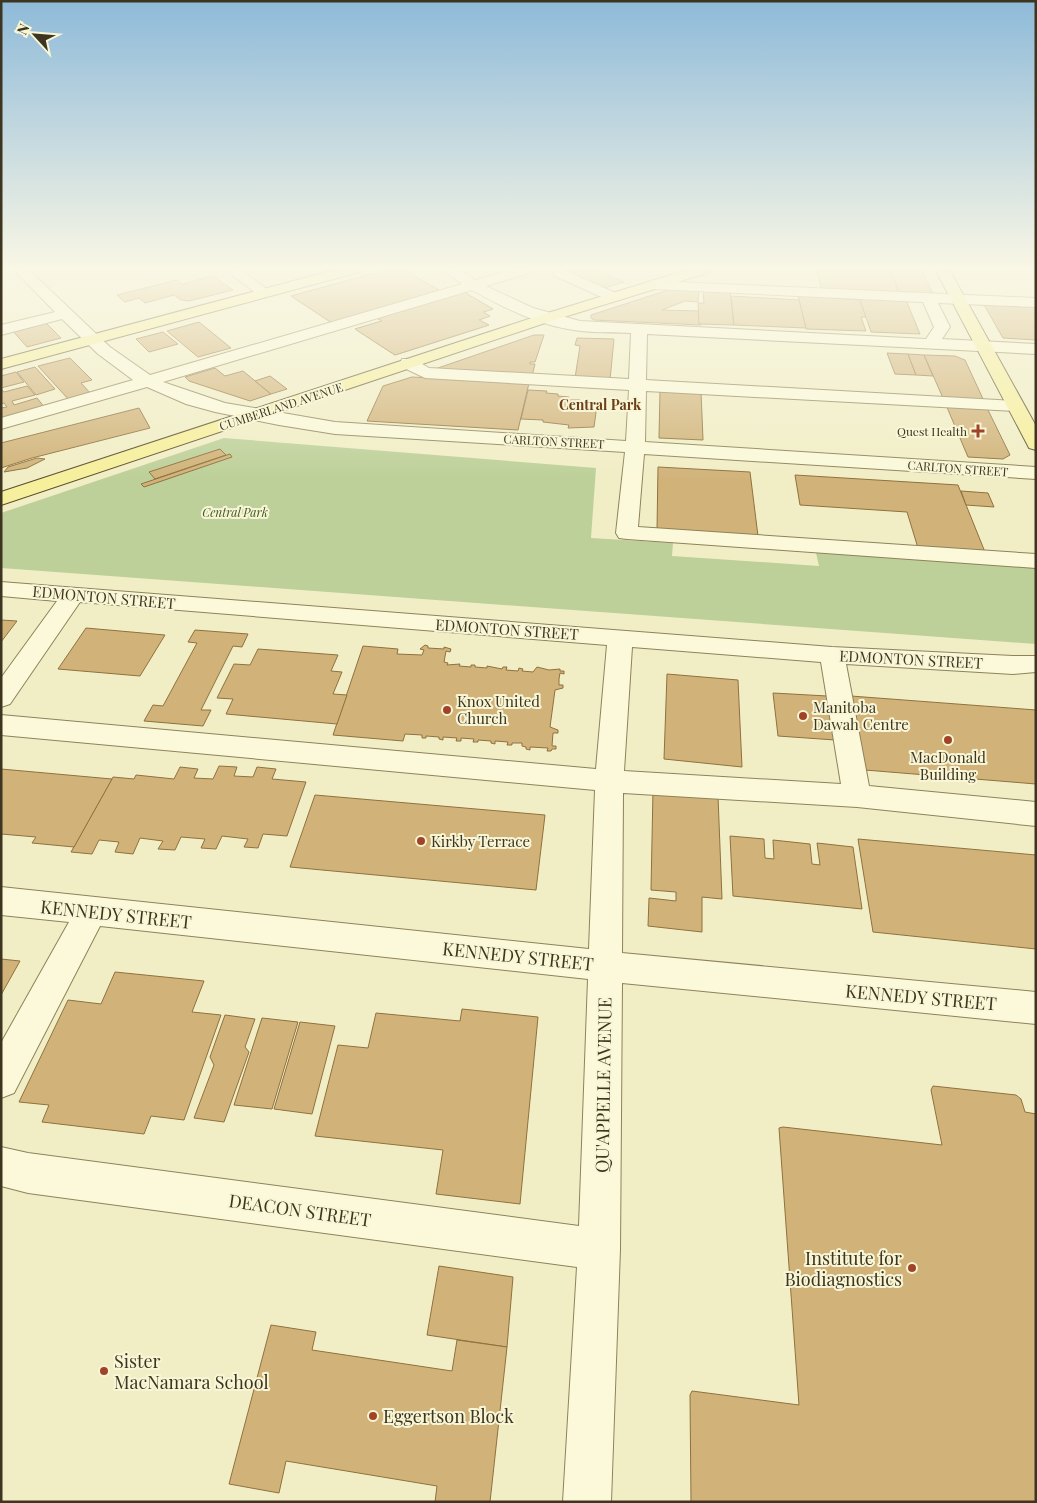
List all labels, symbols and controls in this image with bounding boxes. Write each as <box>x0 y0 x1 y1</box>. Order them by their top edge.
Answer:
north arrow <box>10 10 60 60</box>
text: N <box>12 20 34 38</box>
street label: CUMBERLAND AVENUE <box>217 378 345 434</box>
district label: Central Park <box>559 395 642 414</box>
place label: Quest Health <box>897 423 967 439</box>
marker: Quest Health <box>971 424 985 438</box>
street label: CARLTON STREET <box>503 430 605 452</box>
street label: CARLTON STREET <box>907 456 1010 480</box>
park label: Central Park <box>202 504 268 520</box>
street label: EDMONTON STREET <box>32 581 176 613</box>
street label: EDMONTON STREET <box>435 614 579 644</box>
street label: EDMONTON STREET <box>839 645 983 673</box>
place label: Knox United Church <box>457 691 540 728</box>
place label: Manitoba Dawah Centre <box>813 697 909 734</box>
marker: Knox United Church <box>441 704 453 716</box>
marker: Manitoba Dawah Centre <box>797 710 809 722</box>
marker: MacDonald Building <box>942 734 954 746</box>
place label: MacDonald Building <box>910 747 986 784</box>
place label: Kirkby Terrace <box>431 831 530 851</box>
marker: Kirkby Terrace <box>415 835 427 847</box>
street label: KENNEDY STREET <box>39 894 193 934</box>
street label: KENNEDY STREET <box>441 936 595 976</box>
street label: KENNEDY STREET <box>844 978 998 1016</box>
street label: QU'APPELLE AVENUE <box>589 997 617 1173</box>
street label: DEACON STREET <box>227 1188 373 1232</box>
place label: Institute for Biodiagnostics <box>784 1246 902 1291</box>
marker: Institute for Biodiagnostics <box>906 1262 918 1274</box>
place label: Sister MacNamara School <box>114 1349 269 1394</box>
marker: Sister MacNamara School <box>98 1365 110 1377</box>
place label: Eggertson Block <box>383 1404 514 1428</box>
marker: Eggertson Block <box>367 1410 379 1422</box>

